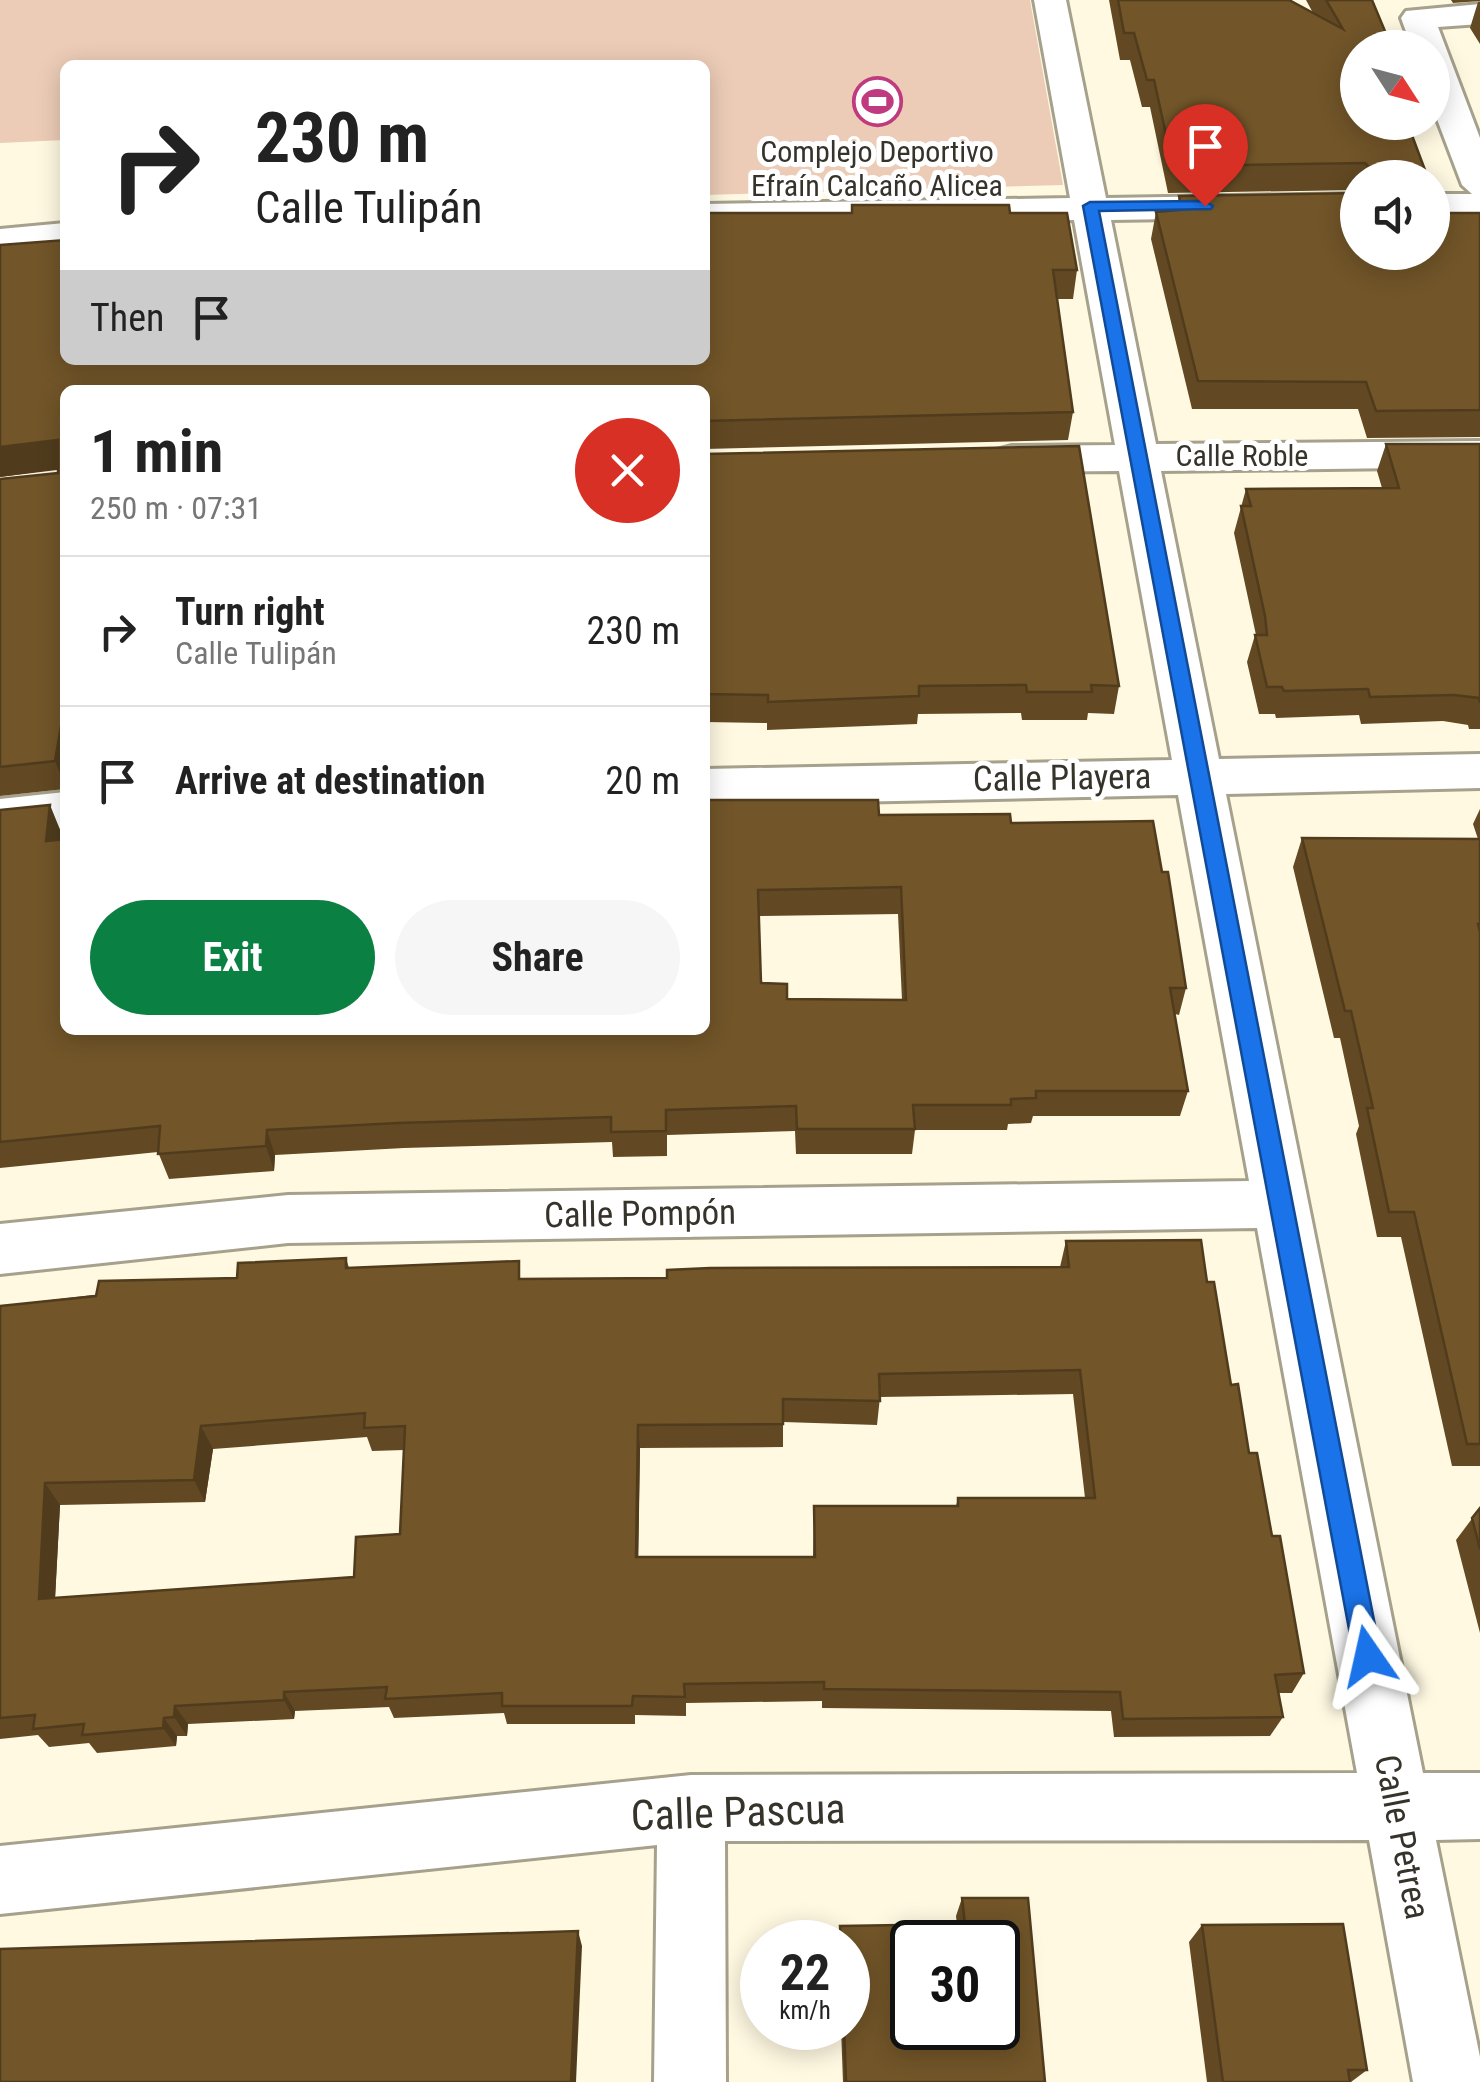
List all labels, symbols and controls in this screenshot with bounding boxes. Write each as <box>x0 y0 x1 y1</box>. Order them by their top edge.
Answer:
north arrow <box>1340 30 1450 140</box>
map controls <box>1340 30 1450 270</box>
sports icon: Complejo Deportivo Efraín Calcaño Alicea <box>851 76 903 128</box>
text: 230 m <box>255 97 429 179</box>
icon: right <box>90 100 220 230</box>
pin <box>1163 104 1248 207</box>
icon: arrive <box>1178 119 1233 174</box>
place label: Complejo Deportivo Efraín Calcaño Alicea <box>751 134 1003 203</box>
button: sound <box>1340 160 1450 270</box>
text: Calle Tulipán <box>255 181 483 234</box>
icon: arrive <box>184 290 239 345</box>
text: Then <box>90 296 164 340</box>
text: 1 min <box>90 416 223 487</box>
button: close <box>575 418 680 523</box>
street label: Calle Roble <box>1176 438 1308 473</box>
text: 250 m · 07:31 <box>90 489 262 527</box>
text: Turn right <box>175 590 325 634</box>
icon: right <box>90 604 145 659</box>
text: 230 m <box>586 609 680 653</box>
text: Calle Tulipán <box>175 634 337 672</box>
icon: arrive <box>90 754 145 809</box>
street label: Calle Playera <box>972 756 1152 800</box>
text: Arrive at destination <box>175 759 485 803</box>
text: 20 m <box>605 759 680 803</box>
button: Exit <box>90 900 375 1015</box>
button: Share <box>395 900 680 1015</box>
street label: Calle Pompón <box>544 1192 736 1236</box>
position arrow <box>1316 1604 1420 1708</box>
street label: Calle Petrea <box>1366 1751 1438 1923</box>
street label: Calle Pascua <box>630 1784 846 1840</box>
speed limit sign: 30 <box>890 1920 1020 2050</box>
text: 22 <box>780 1944 830 2002</box>
text: km/h <box>779 1996 831 2025</box>

